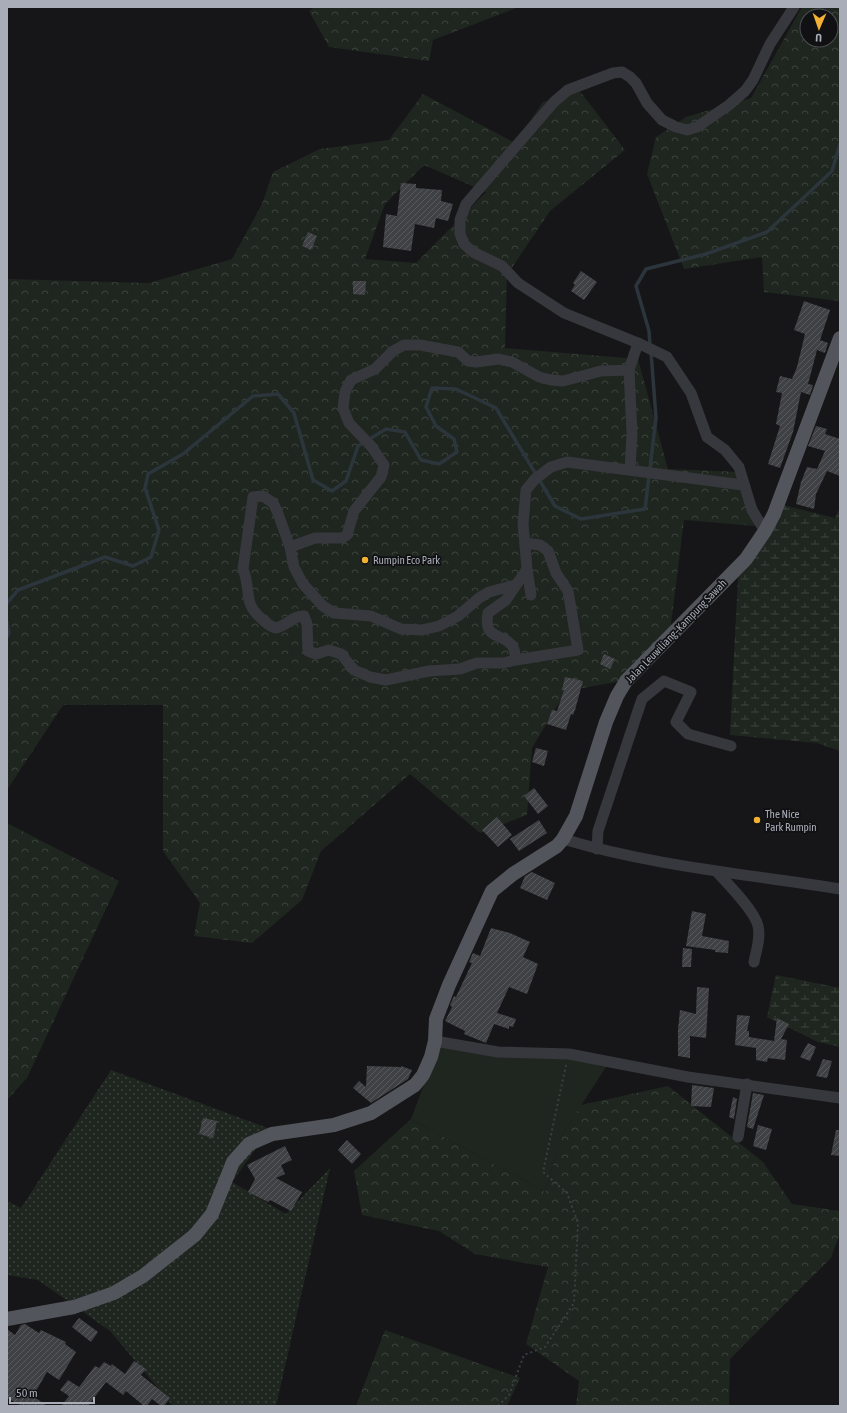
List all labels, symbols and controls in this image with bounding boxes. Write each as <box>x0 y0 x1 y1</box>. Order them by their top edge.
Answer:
north arrow <box>799 8 839 48</box>
text: U <box>815 32 822 44</box>
place label: Rumpin Eco Park <box>373 554 440 566</box>
marker: Rumpin Eco Park <box>360 555 370 565</box>
street label: Jalan Leuwiliang–Kampung Sawah <box>623 577 729 685</box>
place label: The Nice Park Rumpin <box>765 808 817 833</box>
marker: The Nice Park Rumpin <box>752 815 762 825</box>
scale bar <box>10 1379 94 1405</box>
text: 50 m <box>16 1386 38 1400</box>

